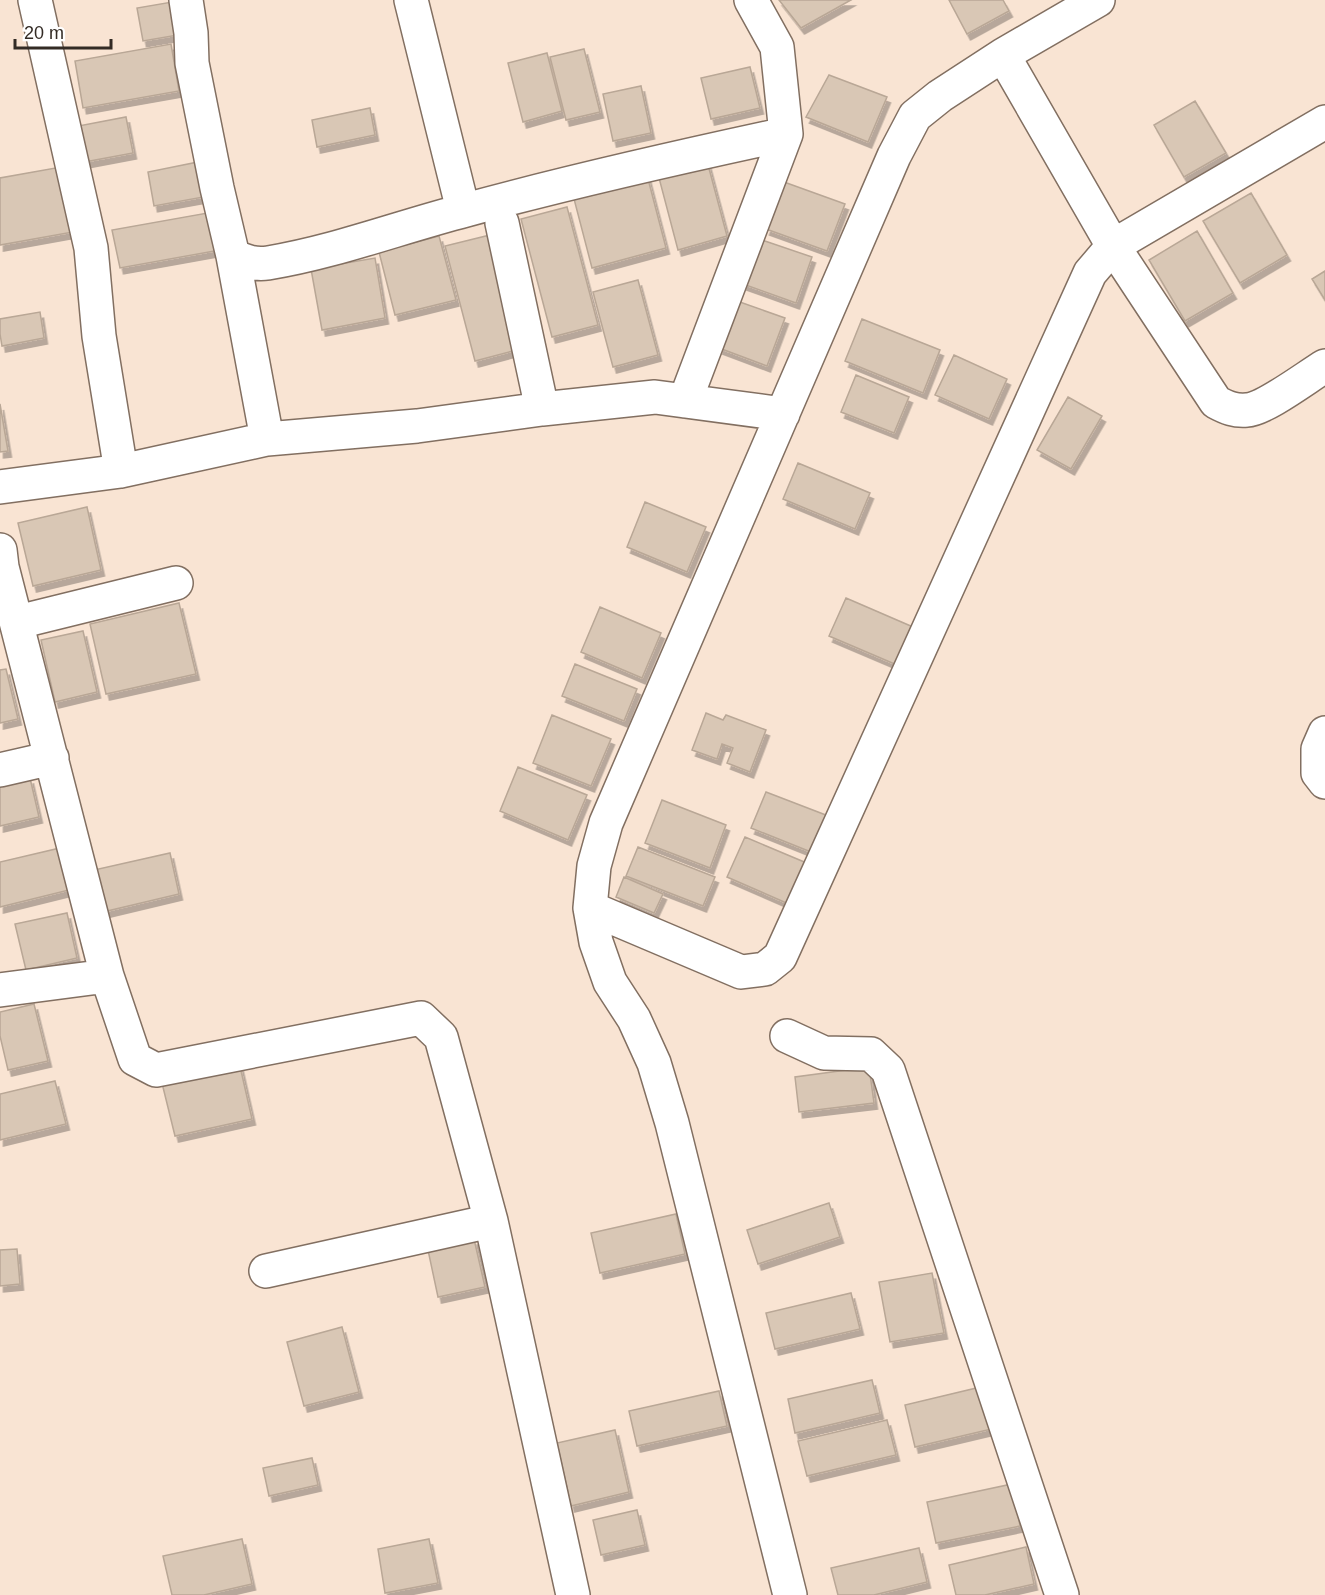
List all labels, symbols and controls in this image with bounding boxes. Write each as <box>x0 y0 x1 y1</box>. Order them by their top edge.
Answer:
scale bar <box>15 12 111 50</box>
text: 20 m <box>24 23 64 43</box>

